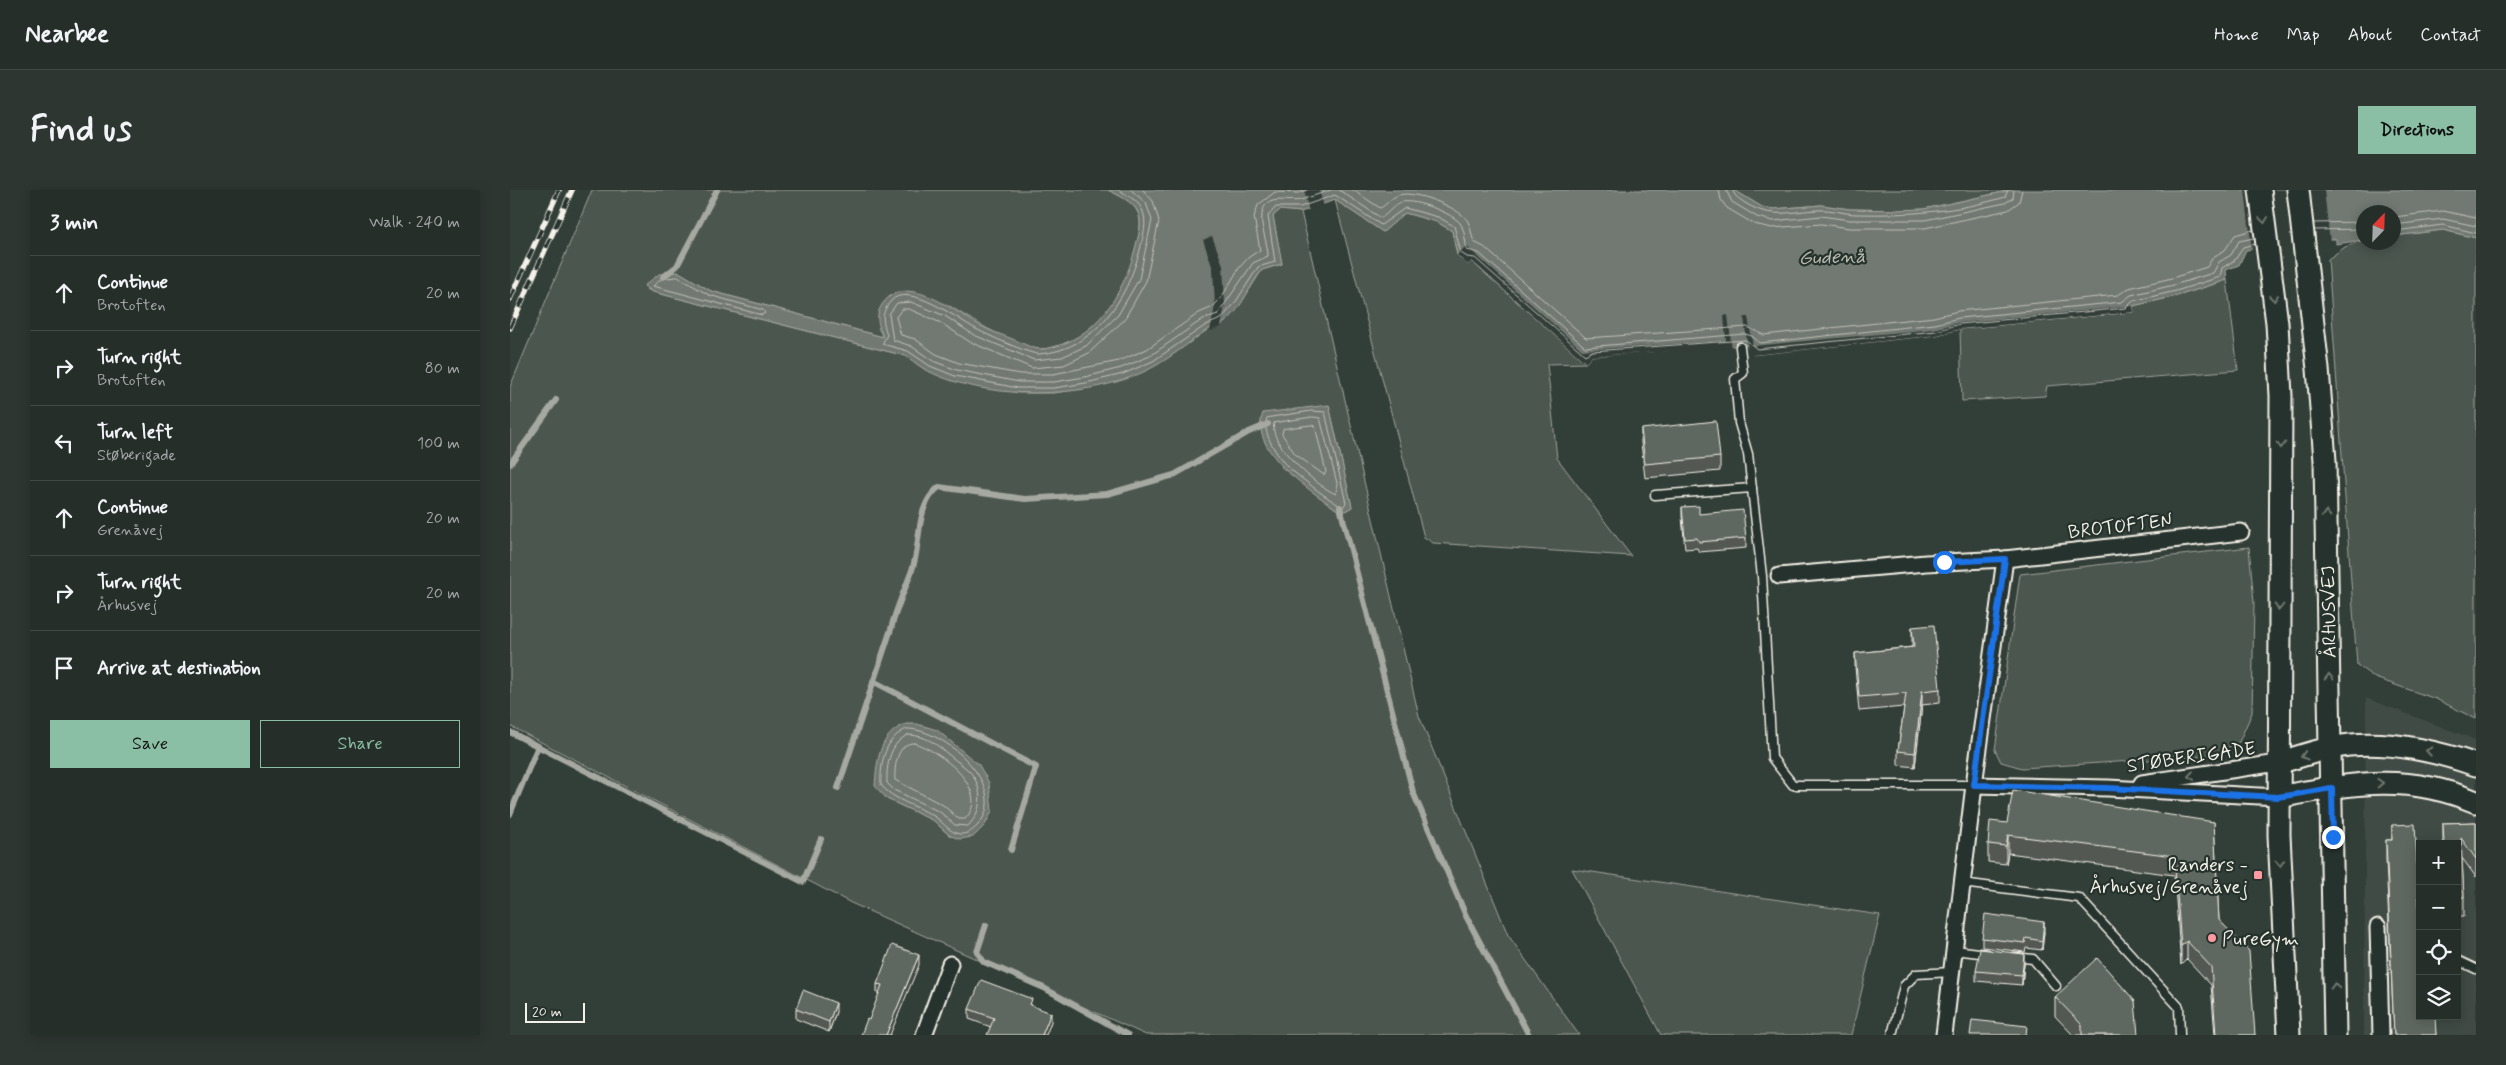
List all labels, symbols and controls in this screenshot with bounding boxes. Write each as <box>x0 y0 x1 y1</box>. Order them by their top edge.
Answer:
text: Nearbee <box>25 19 109 50</box>
text: Home <box>2214 23 2259 47</box>
text: Map <box>2287 23 2320 47</box>
text: About <box>2348 23 2392 47</box>
text: Contact <box>2420 23 2481 47</box>
button: Directions <box>2358 106 2476 154</box>
text: Find us <box>30 107 132 153</box>
north arrow <box>2356 205 2401 250</box>
text: 3 min <box>50 209 98 237</box>
text: Walk · 240 m <box>369 212 460 233</box>
one-way arrow <box>2258 216 2269 224</box>
water label: Gudenå <box>1798 243 1866 272</box>
text: Continue <box>97 270 168 295</box>
icon: ahead <box>50 279 78 307</box>
text: 20 m <box>426 283 460 304</box>
one-way arrow <box>2268 294 2278 302</box>
text: Brotoften <box>97 295 166 316</box>
text: Turn right <box>97 345 181 370</box>
icon: right <box>50 354 78 382</box>
text: 80 m <box>425 358 460 379</box>
text: Brotoften <box>97 370 166 391</box>
text: Turn left <box>97 420 173 445</box>
icon: left <box>50 429 78 457</box>
text: 100 m <box>417 433 460 454</box>
one-way arrow <box>2276 442 2286 449</box>
text: Støberigade <box>97 445 176 466</box>
text: Continue <box>97 495 168 520</box>
icon: ahead <box>50 504 78 532</box>
text: 20 m <box>426 508 460 529</box>
street label: BROTOFTEN <box>2067 508 2174 545</box>
one-way arrow <box>2321 510 2332 518</box>
text: Grenåvej <box>97 520 163 541</box>
route start <box>1933 551 1956 574</box>
street label: ÅRHUSVEJ <box>2315 566 2343 658</box>
text: Turn right <box>97 570 181 595</box>
icon: right <box>50 579 78 607</box>
text: 20 m <box>426 583 460 604</box>
text: Århusvej <box>97 595 157 616</box>
one-way arrow <box>2274 604 2284 612</box>
icon: arrive <box>50 654 78 682</box>
text: Arrive at destination <box>97 656 261 681</box>
one-way arrow <box>2324 673 2334 680</box>
button: Save <box>50 720 250 768</box>
button: Share <box>260 720 460 768</box>
street label: STØBERIGADE <box>2125 736 2257 779</box>
one-way arrow <box>2425 747 2434 757</box>
one-way arrow <box>2301 750 2309 760</box>
one-way arrow <box>2186 770 2194 781</box>
one-way arrow <box>2376 777 2384 788</box>
route end <box>2322 826 2345 849</box>
map controls <box>2416 840 2461 1020</box>
button: + <box>2416 840 2461 885</box>
place label: Randers - Århusvej/Grenåvej <box>2090 853 2248 901</box>
one-way arrow <box>2275 859 2286 867</box>
marker: Randers - Århusvej/Grenåvej <box>2252 869 2264 881</box>
button: − <box>2416 885 2461 930</box>
place label: PureGym <box>2222 927 2299 953</box>
button: locate <box>2416 930 2461 975</box>
marker: PureGym <box>2206 932 2218 944</box>
button: layers <box>2416 975 2461 1020</box>
one-way arrow <box>2330 982 2340 990</box>
scale bar <box>525 1000 585 1023</box>
text: 20 m <box>532 1003 562 1021</box>

